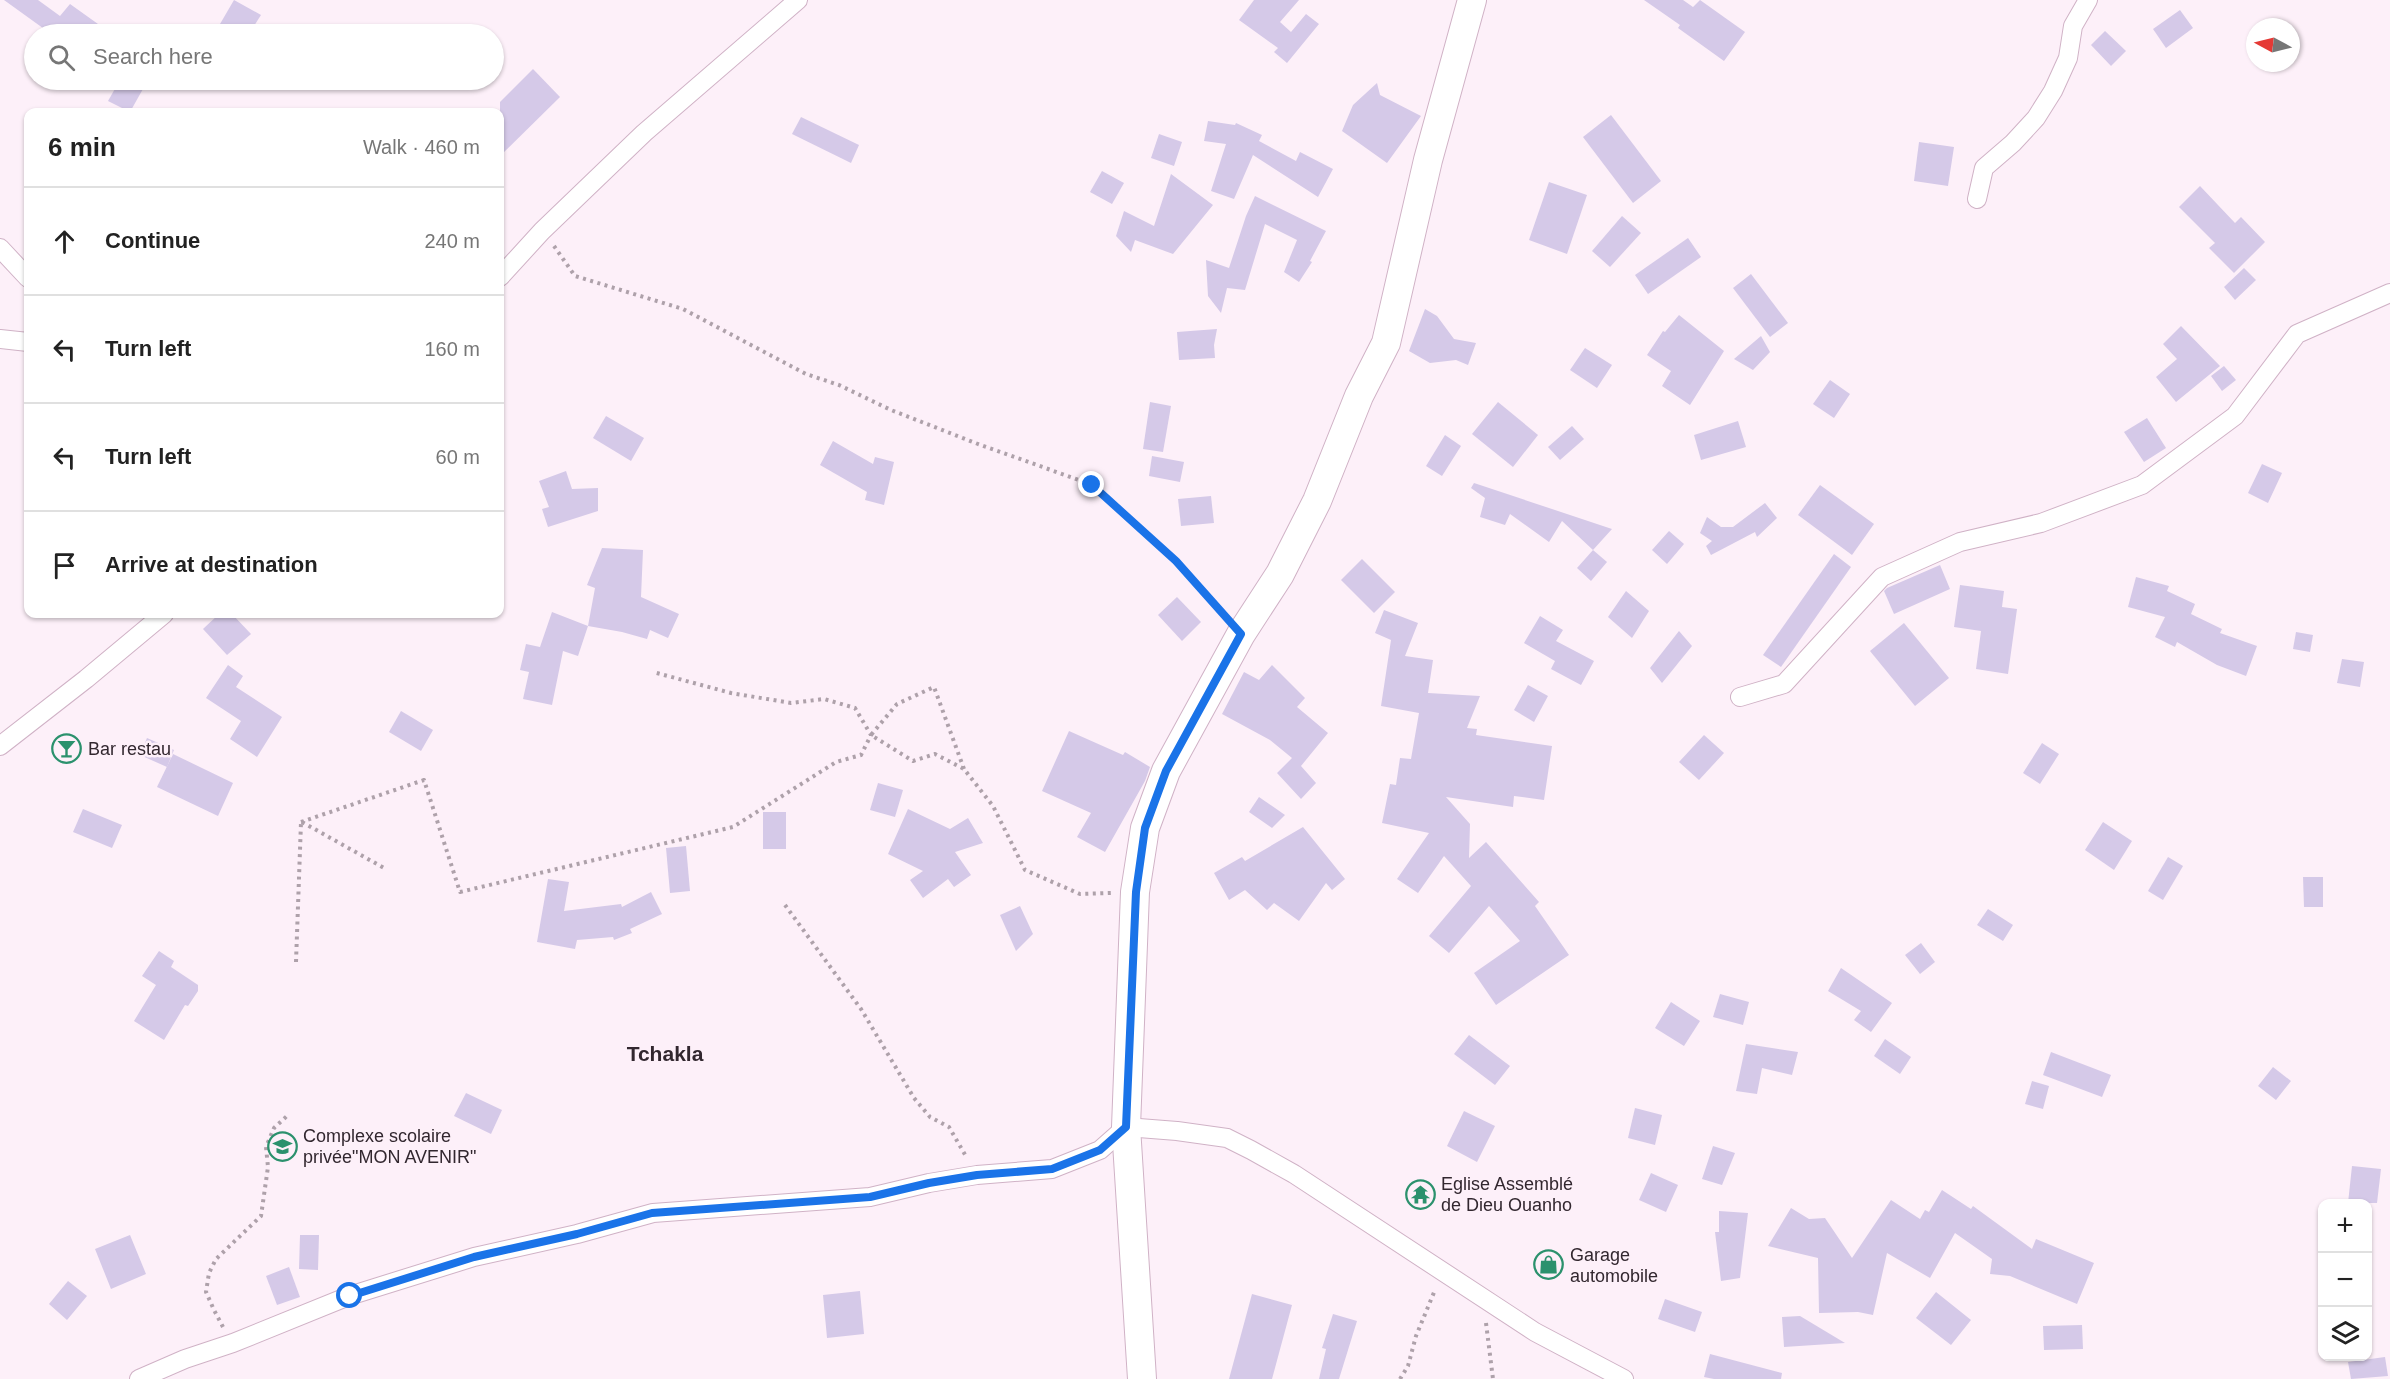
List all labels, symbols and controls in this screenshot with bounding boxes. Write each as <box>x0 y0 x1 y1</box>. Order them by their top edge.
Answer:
north arrow <box>2246 18 2300 72</box>
search box <box>24 24 504 90</box>
icon: search <box>45 41 78 74</box>
text: Search here <box>93 44 213 69</box>
text: 6 min <box>48 132 116 162</box>
text: Walk · 460 m <box>363 136 480 158</box>
icon: ahead <box>48 225 81 258</box>
text: Continue <box>105 228 200 253</box>
text: 240 m <box>424 230 480 252</box>
icon: left <box>48 333 81 366</box>
text: Turn left <box>105 336 191 361</box>
text: 160 m <box>424 338 480 360</box>
icon: left <box>48 441 81 474</box>
text: Turn left <box>105 444 191 469</box>
text: 60 m <box>436 446 480 468</box>
route end <box>1078 471 1104 497</box>
icon: arrive <box>48 549 81 582</box>
text: Arrive at destination <box>105 552 318 577</box>
bar icon: Bar restau <box>51 733 83 765</box>
place label: Bar restau <box>88 739 171 759</box>
district label: Tchakla <box>627 1042 704 1065</box>
place label: Complexe scolaire privée"MON AVENIR" <box>303 1126 477 1167</box>
school or university icon: Complexe scolaire privée"MON AVENIR" <box>266 1130 298 1162</box>
place label: Eglise Assemblé de Dieu Ouanho <box>1441 1174 1573 1215</box>
temple icon: Eglise Assemblé de Dieu Ouanho <box>1404 1178 1436 1210</box>
map controls <box>2318 1199 2372 1361</box>
button: + <box>2318 1199 2372 1253</box>
place label: Garage automobile <box>1570 1245 1658 1286</box>
shop icon: Garage automobile <box>1533 1249 1565 1281</box>
button: − <box>2318 1253 2372 1307</box>
route start <box>336 1282 362 1308</box>
button: layers <box>2318 1307 2372 1361</box>

